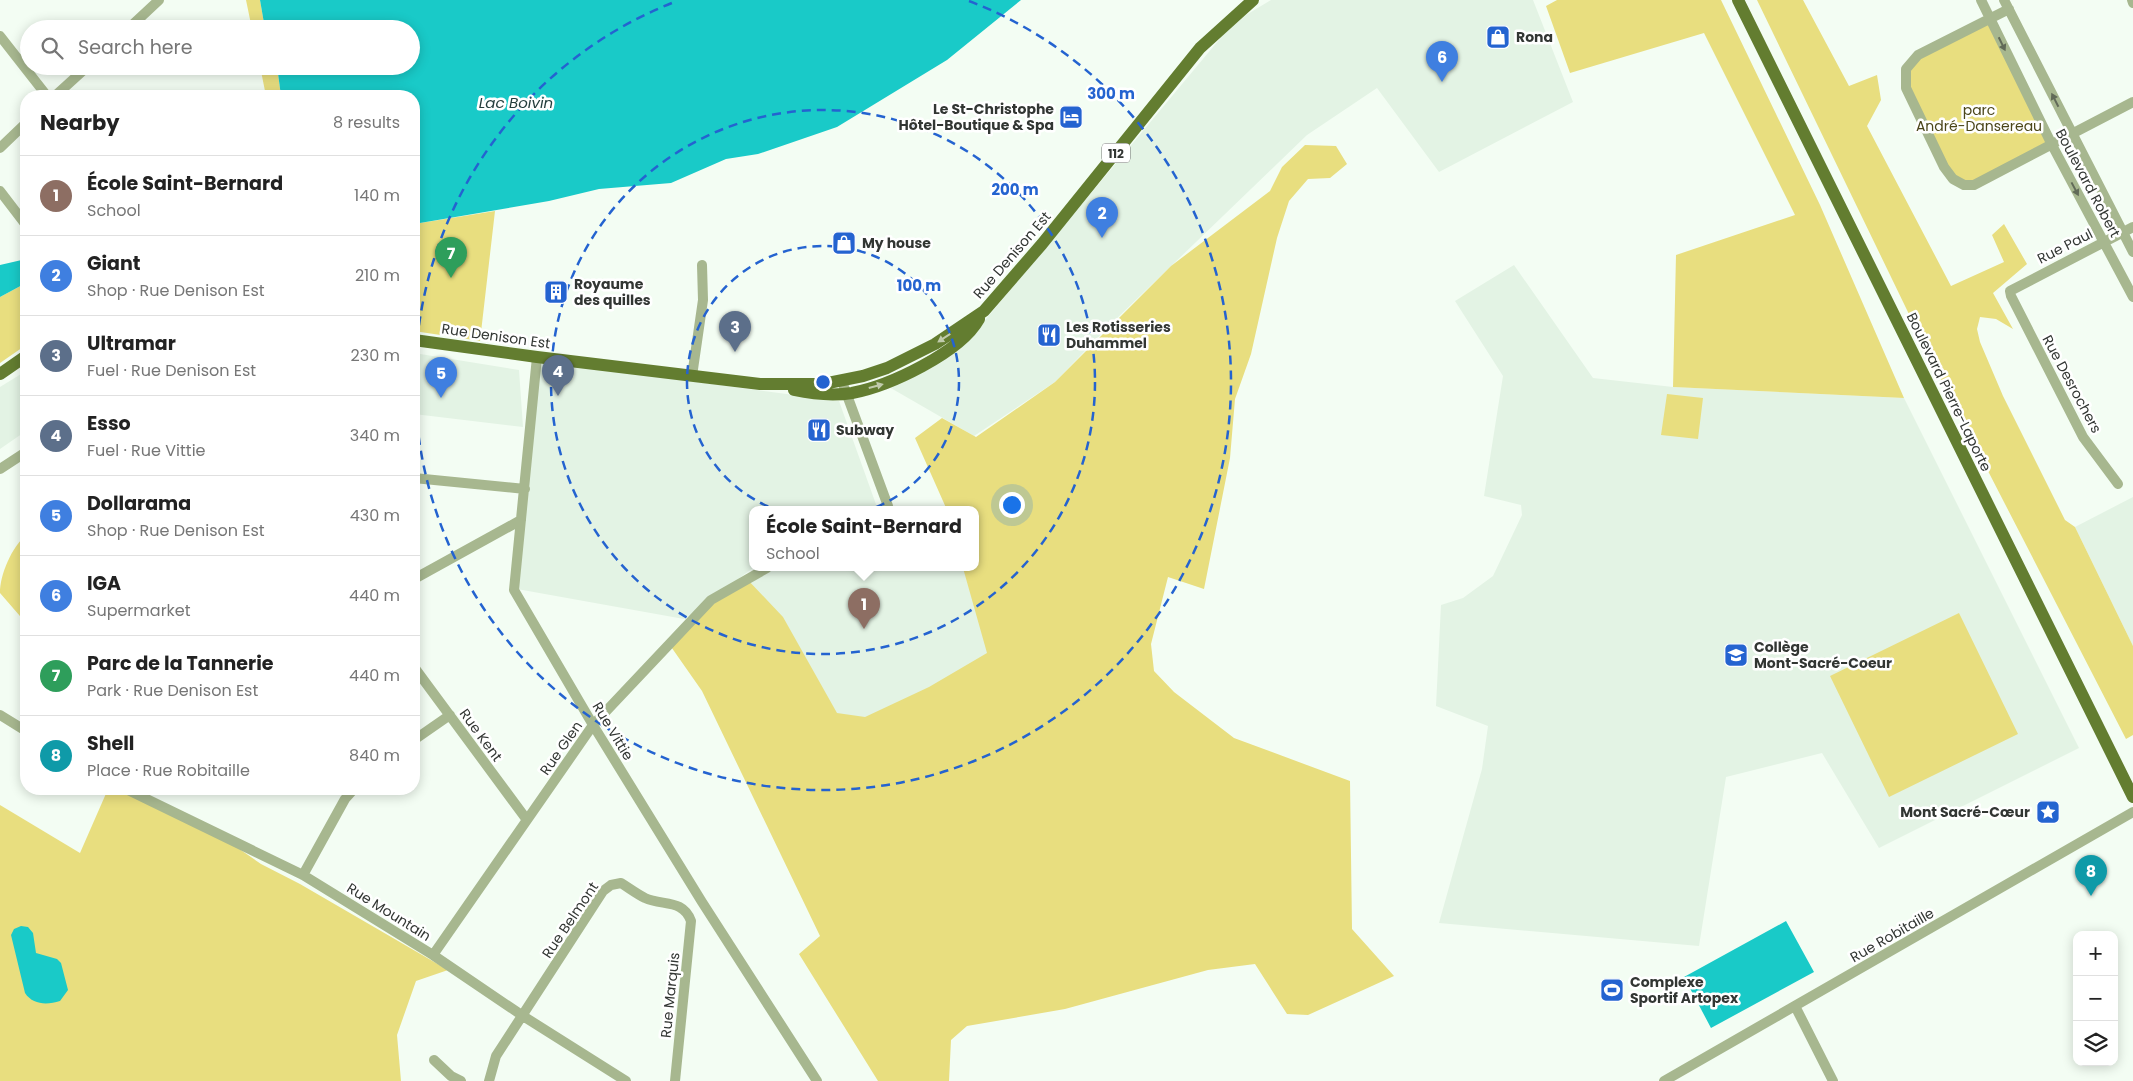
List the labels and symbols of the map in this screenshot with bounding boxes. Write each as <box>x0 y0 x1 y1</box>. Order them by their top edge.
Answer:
shop icon: Rona <box>1485 24 1511 50</box>
place label: Rona <box>1516 27 1553 47</box>
one-way arrow <box>1998 37 2006 51</box>
pin: 6 <box>1426 41 1458 82</box>
text: 300 m <box>1087 83 1135 104</box>
water label: Lac Boivin <box>479 92 553 113</box>
one-way arrow <box>2051 93 2059 107</box>
place label: Le St-Christophe Hôtel-Boutique & Spa <box>899 99 1054 135</box>
park label: parc André-Dansereau <box>1916 100 2042 136</box>
hotel icon: Le St-Christophe Hôtel-Boutique & Spa <box>1058 104 1084 130</box>
street label: Boulevard Robert <box>2051 125 2125 241</box>
road number: 112 <box>1102 144 1130 162</box>
text: 200 m <box>991 179 1039 200</box>
one-way arrow <box>2071 182 2079 196</box>
pin: 2 <box>1086 197 1118 238</box>
street label: Rue Denison Est <box>969 207 1055 303</box>
street label: Rue Paul <box>2034 223 2096 269</box>
shop icon: My house <box>831 230 857 256</box>
place label: My house <box>862 233 931 253</box>
pin: 7 <box>435 237 467 278</box>
place label: Royaume des quilles <box>574 274 651 310</box>
text: 100 m <box>897 275 941 296</box>
building icon: Royaume des quilles <box>543 279 569 305</box>
street label: Boulevard Pierre-Laporte <box>1902 309 1996 475</box>
pin: 3 <box>719 311 751 352</box>
place label: Les Rotisseries Duhammel <box>1066 317 1171 353</box>
street label: Rue Denison Est <box>440 318 552 354</box>
restaurant icon: Les Rotisseries Duhammel <box>1036 322 1062 348</box>
street label: Rue Desrochers <box>2038 331 2106 437</box>
one-way arrow <box>937 334 950 343</box>
pin: 4 <box>542 355 574 396</box>
pin: 5 <box>425 357 457 398</box>
centre of rings <box>814 373 832 391</box>
one-way arrow <box>869 382 884 390</box>
restaurant icon: Subway <box>806 417 832 443</box>
place label: Subway <box>836 420 894 440</box>
your location <box>999 492 1025 518</box>
pin: 1 <box>848 588 880 629</box>
place label: Collège Mont-Sacré-Coeur <box>1754 637 1892 673</box>
school or university icon: Collège Mont-Sacré-Coeur <box>1723 642 1749 668</box>
street label: Rue Vittie <box>588 698 639 764</box>
street label: Rue Kent <box>455 704 507 766</box>
street label: Rue Glen <box>535 717 587 779</box>
place icon: Mont Sacré-Cœur <box>2035 799 2061 825</box>
place label: Mont Sacré-Cœur <box>1900 802 2030 822</box>
pin: 8 <box>2075 855 2107 896</box>
street label: Rue Mountain <box>343 878 435 946</box>
street label: Rue Belmont <box>537 878 603 962</box>
street label: Rue Robitaille <box>1846 903 1938 967</box>
street label: Rue Marquis <box>656 951 684 1039</box>
place label: Complexe Sportif Artopex <box>1630 972 1739 1008</box>
sports icon: Complexe Sportif Artopex <box>1599 977 1625 1003</box>

